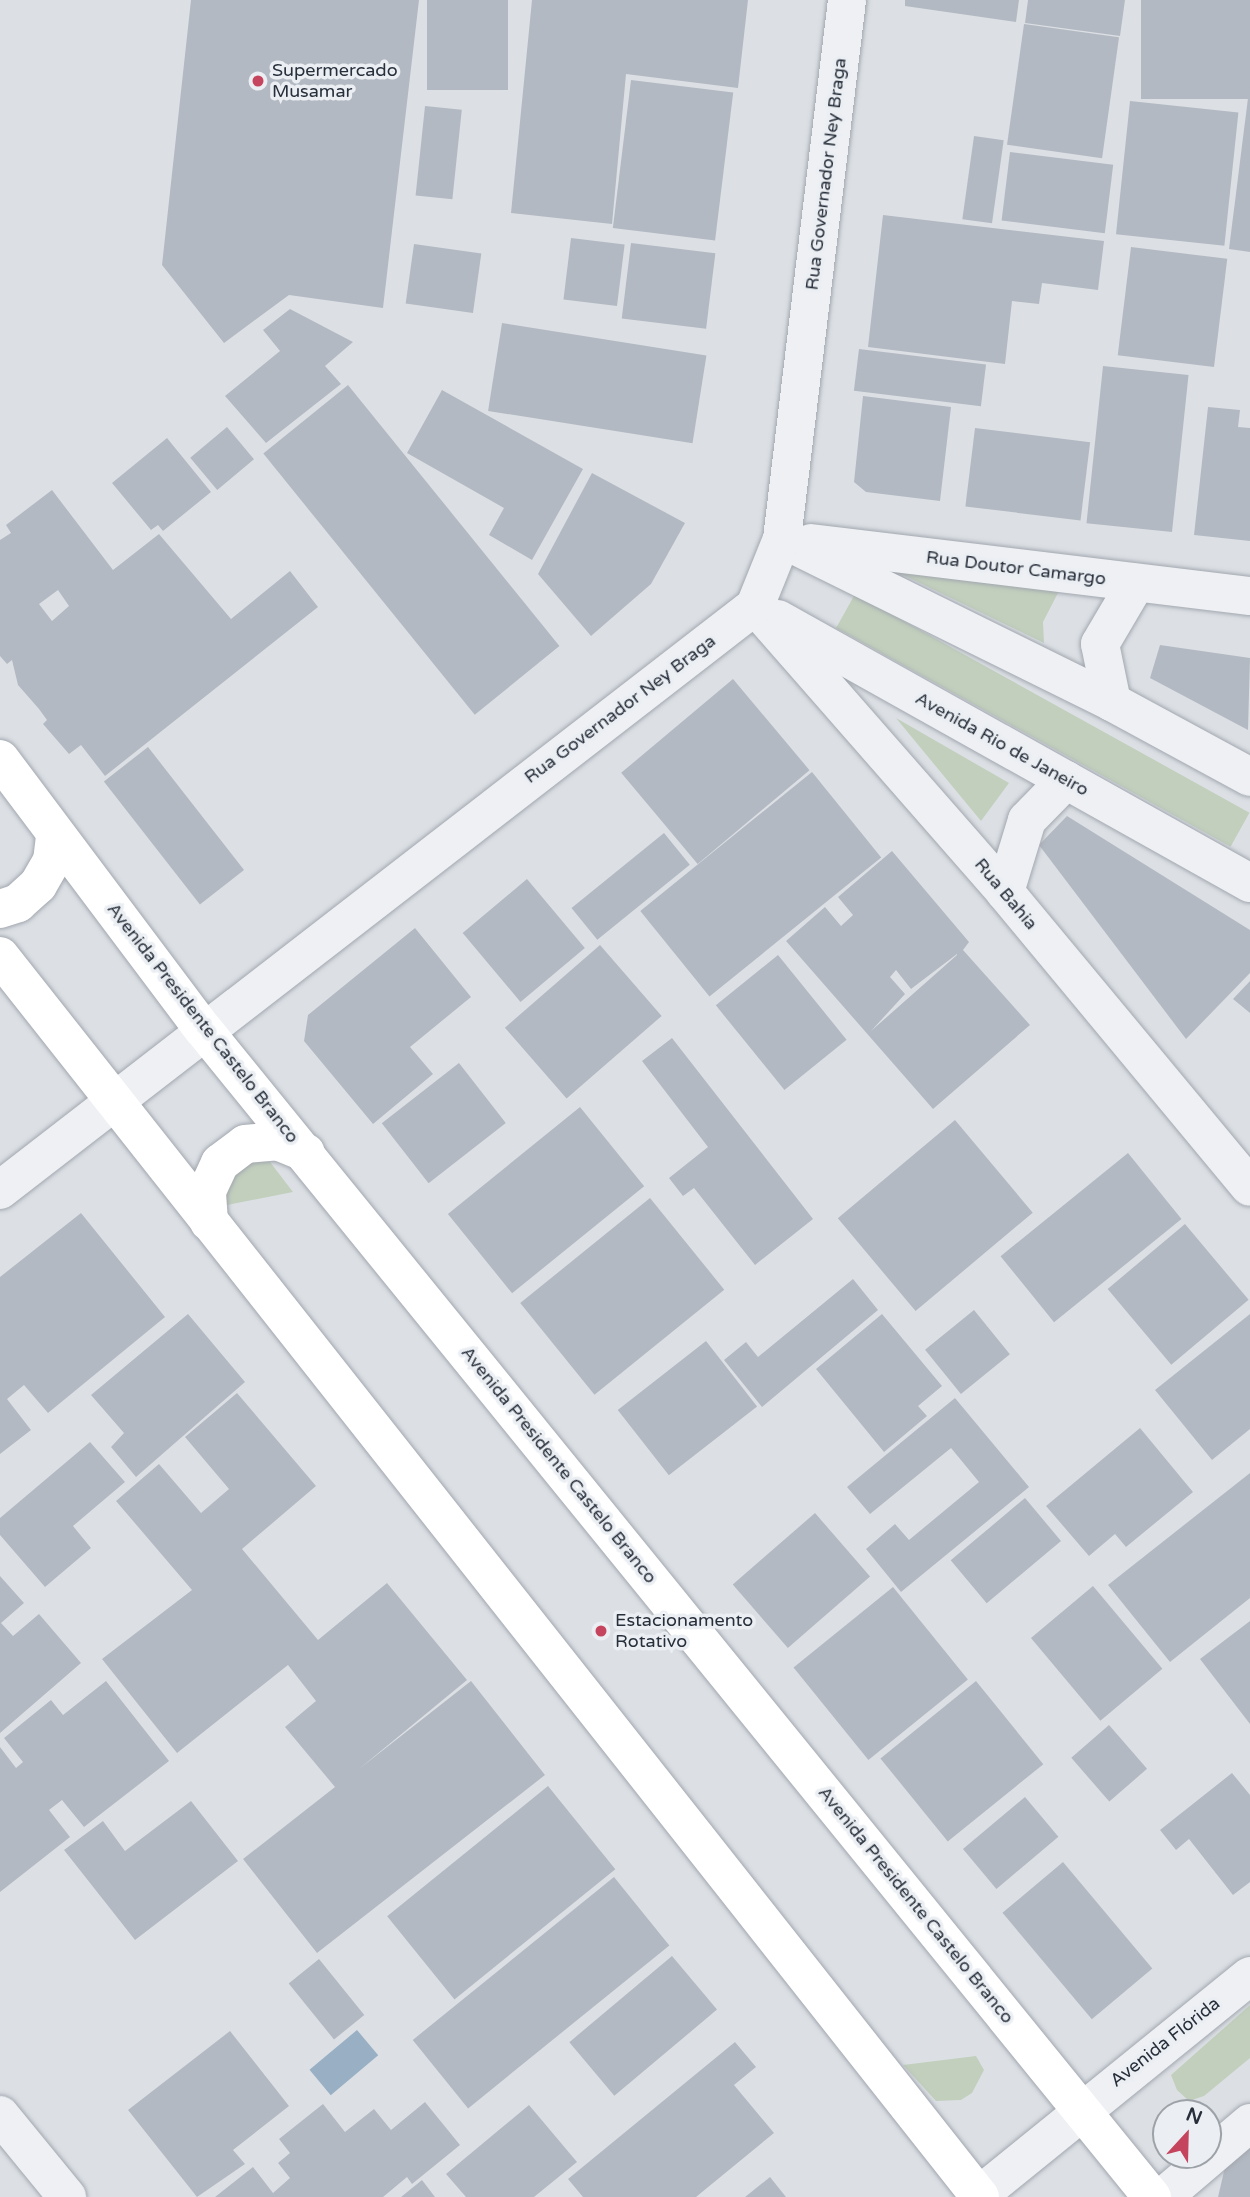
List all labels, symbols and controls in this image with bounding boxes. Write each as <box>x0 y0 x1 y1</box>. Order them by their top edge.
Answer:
street label: Rua Governador Ney Braga <box>801 57 851 291</box>
place label: Supermercado Musamar <box>272 60 398 102</box>
marker: Supermercado Musamar <box>250 73 266 89</box>
street label: Rua Doutor Camargo <box>925 546 1107 590</box>
street label: Rua Governador Ney Braga <box>520 630 720 788</box>
street label: Avenida Rio de Janeiro <box>912 687 1092 801</box>
street label: Rua Bahia <box>970 854 1042 934</box>
street label: Avenida Presidente Castelo Branco <box>103 899 303 1147</box>
street label: Avenida Presidente Castelo Branco <box>457 1342 661 1588</box>
place label: Estacionamento Rotativo <box>615 1610 753 1652</box>
marker: Estacionamento Rotativo <box>593 1623 609 1639</box>
street label: Avenida Presidente Castelo Branco <box>814 1782 1018 2028</box>
street label: Avenida Flórida <box>1106 1993 1224 2091</box>
north arrow <box>1152 2099 1222 2169</box>
text: N <box>1183 2103 1205 2129</box>

